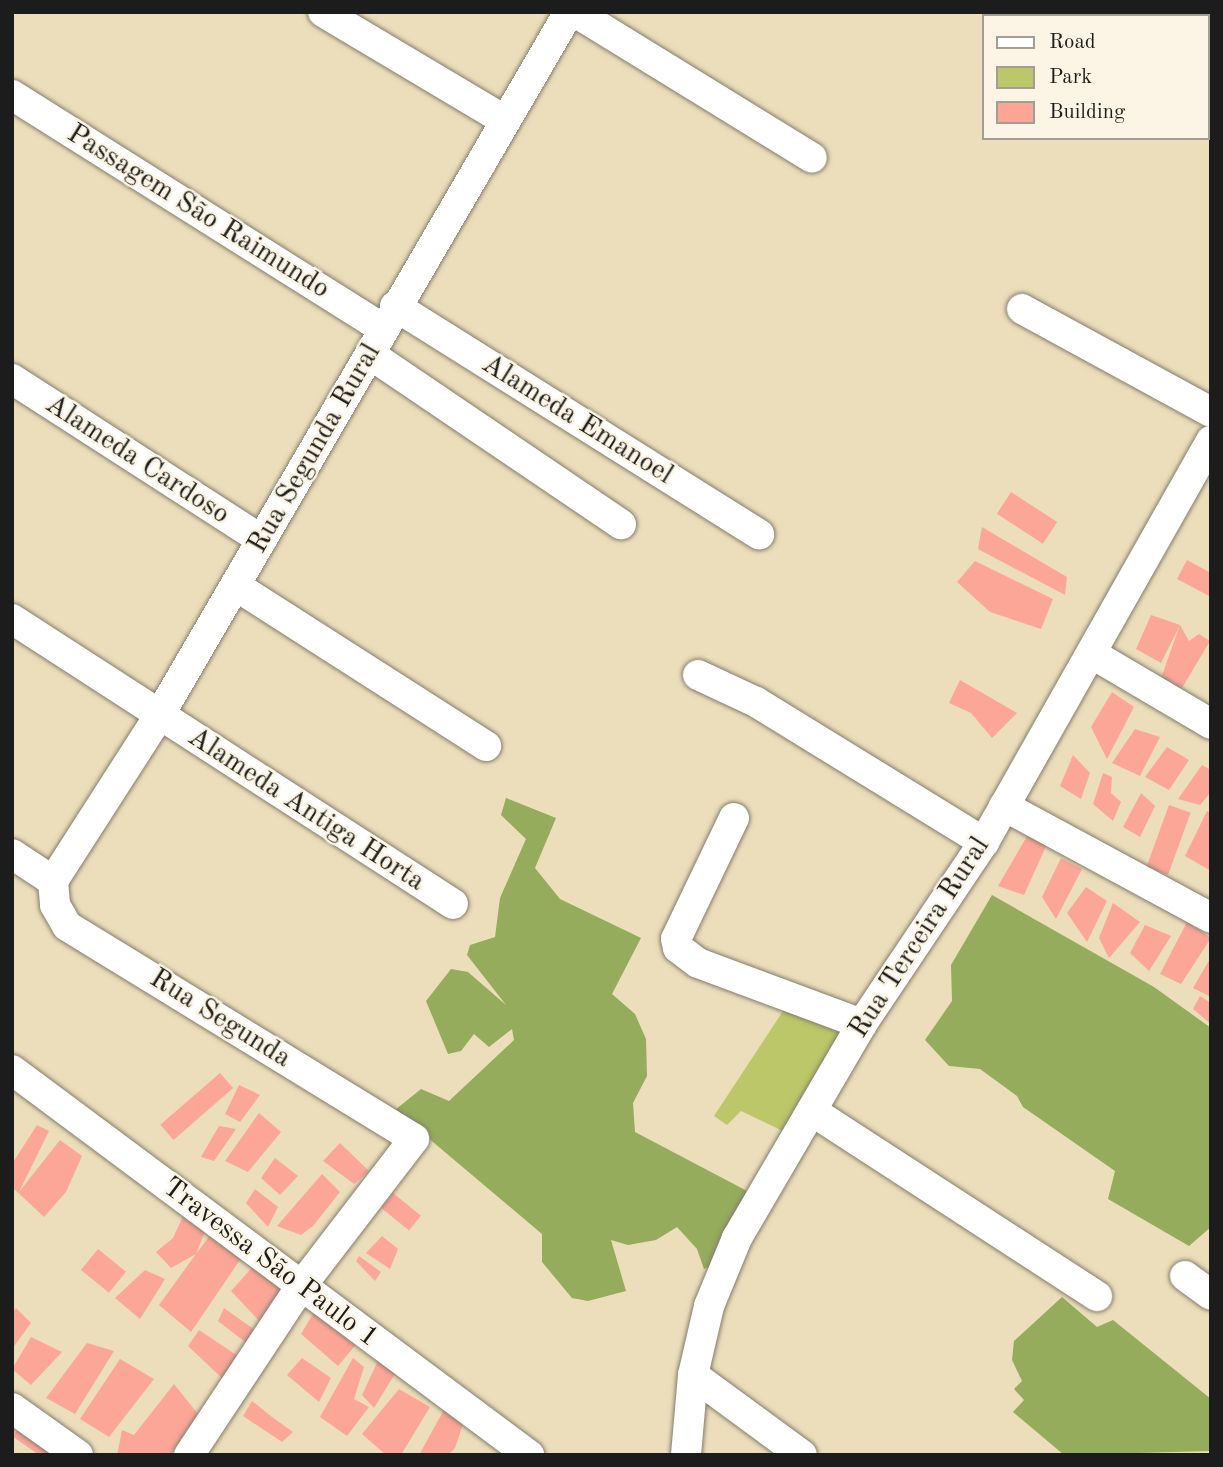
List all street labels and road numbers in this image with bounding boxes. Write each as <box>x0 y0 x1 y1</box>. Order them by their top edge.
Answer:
street label: Passagem São Raimundo <box>61 117 335 307</box>
street label: Rua Segunda Rural <box>241 338 389 560</box>
street label: Alameda Emanoel <box>475 348 679 492</box>
street label: Alameda Cardoso <box>39 388 235 532</box>
street label: Alameda Antiga Horta <box>181 721 431 899</box>
street label: Rua Terceira Rural <box>843 831 997 1045</box>
street label: Rua Segunda <box>143 962 297 1076</box>
street label: Travessa São Paulo 1 <box>155 1171 385 1355</box>

